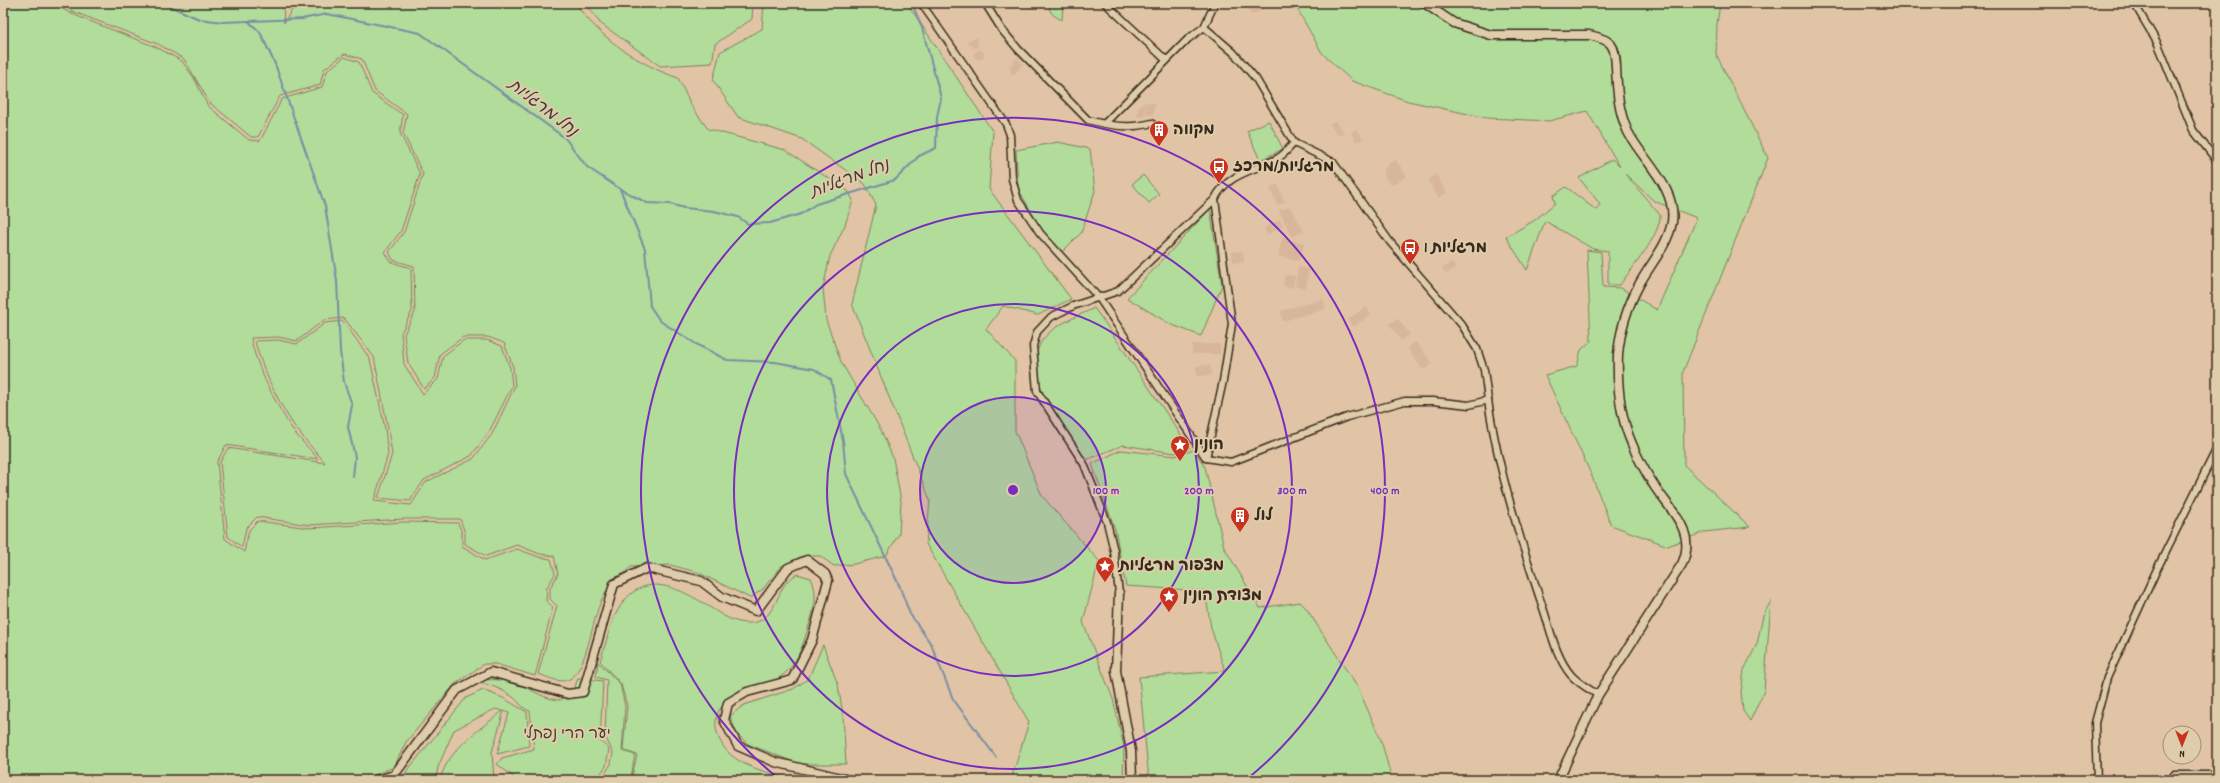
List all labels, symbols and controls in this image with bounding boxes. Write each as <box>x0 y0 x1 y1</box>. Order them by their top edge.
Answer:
water label: נחל מרגליות <box>500 73 583 145</box>
building icon: מקווה <box>1148 119 1170 147</box>
place label: מקווה <box>1173 119 1215 142</box>
water label: נחל מרגליות <box>805 154 894 206</box>
bus stop icon: מרגליות/מרכז <box>1208 156 1230 184</box>
place label: מרגליות/מרכז <box>1233 156 1334 179</box>
bus stop icon: מרגליות 1 <box>1399 237 1421 265</box>
place label: מרגליות 1 <box>1424 237 1487 260</box>
place icon: הונין <box>1169 434 1191 462</box>
place label: הונין <box>1194 434 1224 457</box>
centre of rings <box>1006 483 1020 497</box>
text: 100 m <box>1093 483 1119 500</box>
text: 200 m <box>1184 483 1214 500</box>
text: 300 m <box>1277 483 1307 500</box>
text: 400 m <box>1370 483 1400 500</box>
building icon: לול <box>1229 505 1251 533</box>
place label: לול <box>1254 505 1273 528</box>
place icon: מצפור מרגליות <box>1094 555 1116 583</box>
place label: מצפור מרגליות <box>1117 555 1224 578</box>
place icon: מצודת הונין <box>1158 585 1180 613</box>
place label: מצודת הונין <box>1183 585 1262 608</box>
park label: יער הרי נפתלי <box>523 723 611 746</box>
north arrow <box>2162 725 2202 765</box>
text: N <box>2179 745 2185 761</box>

